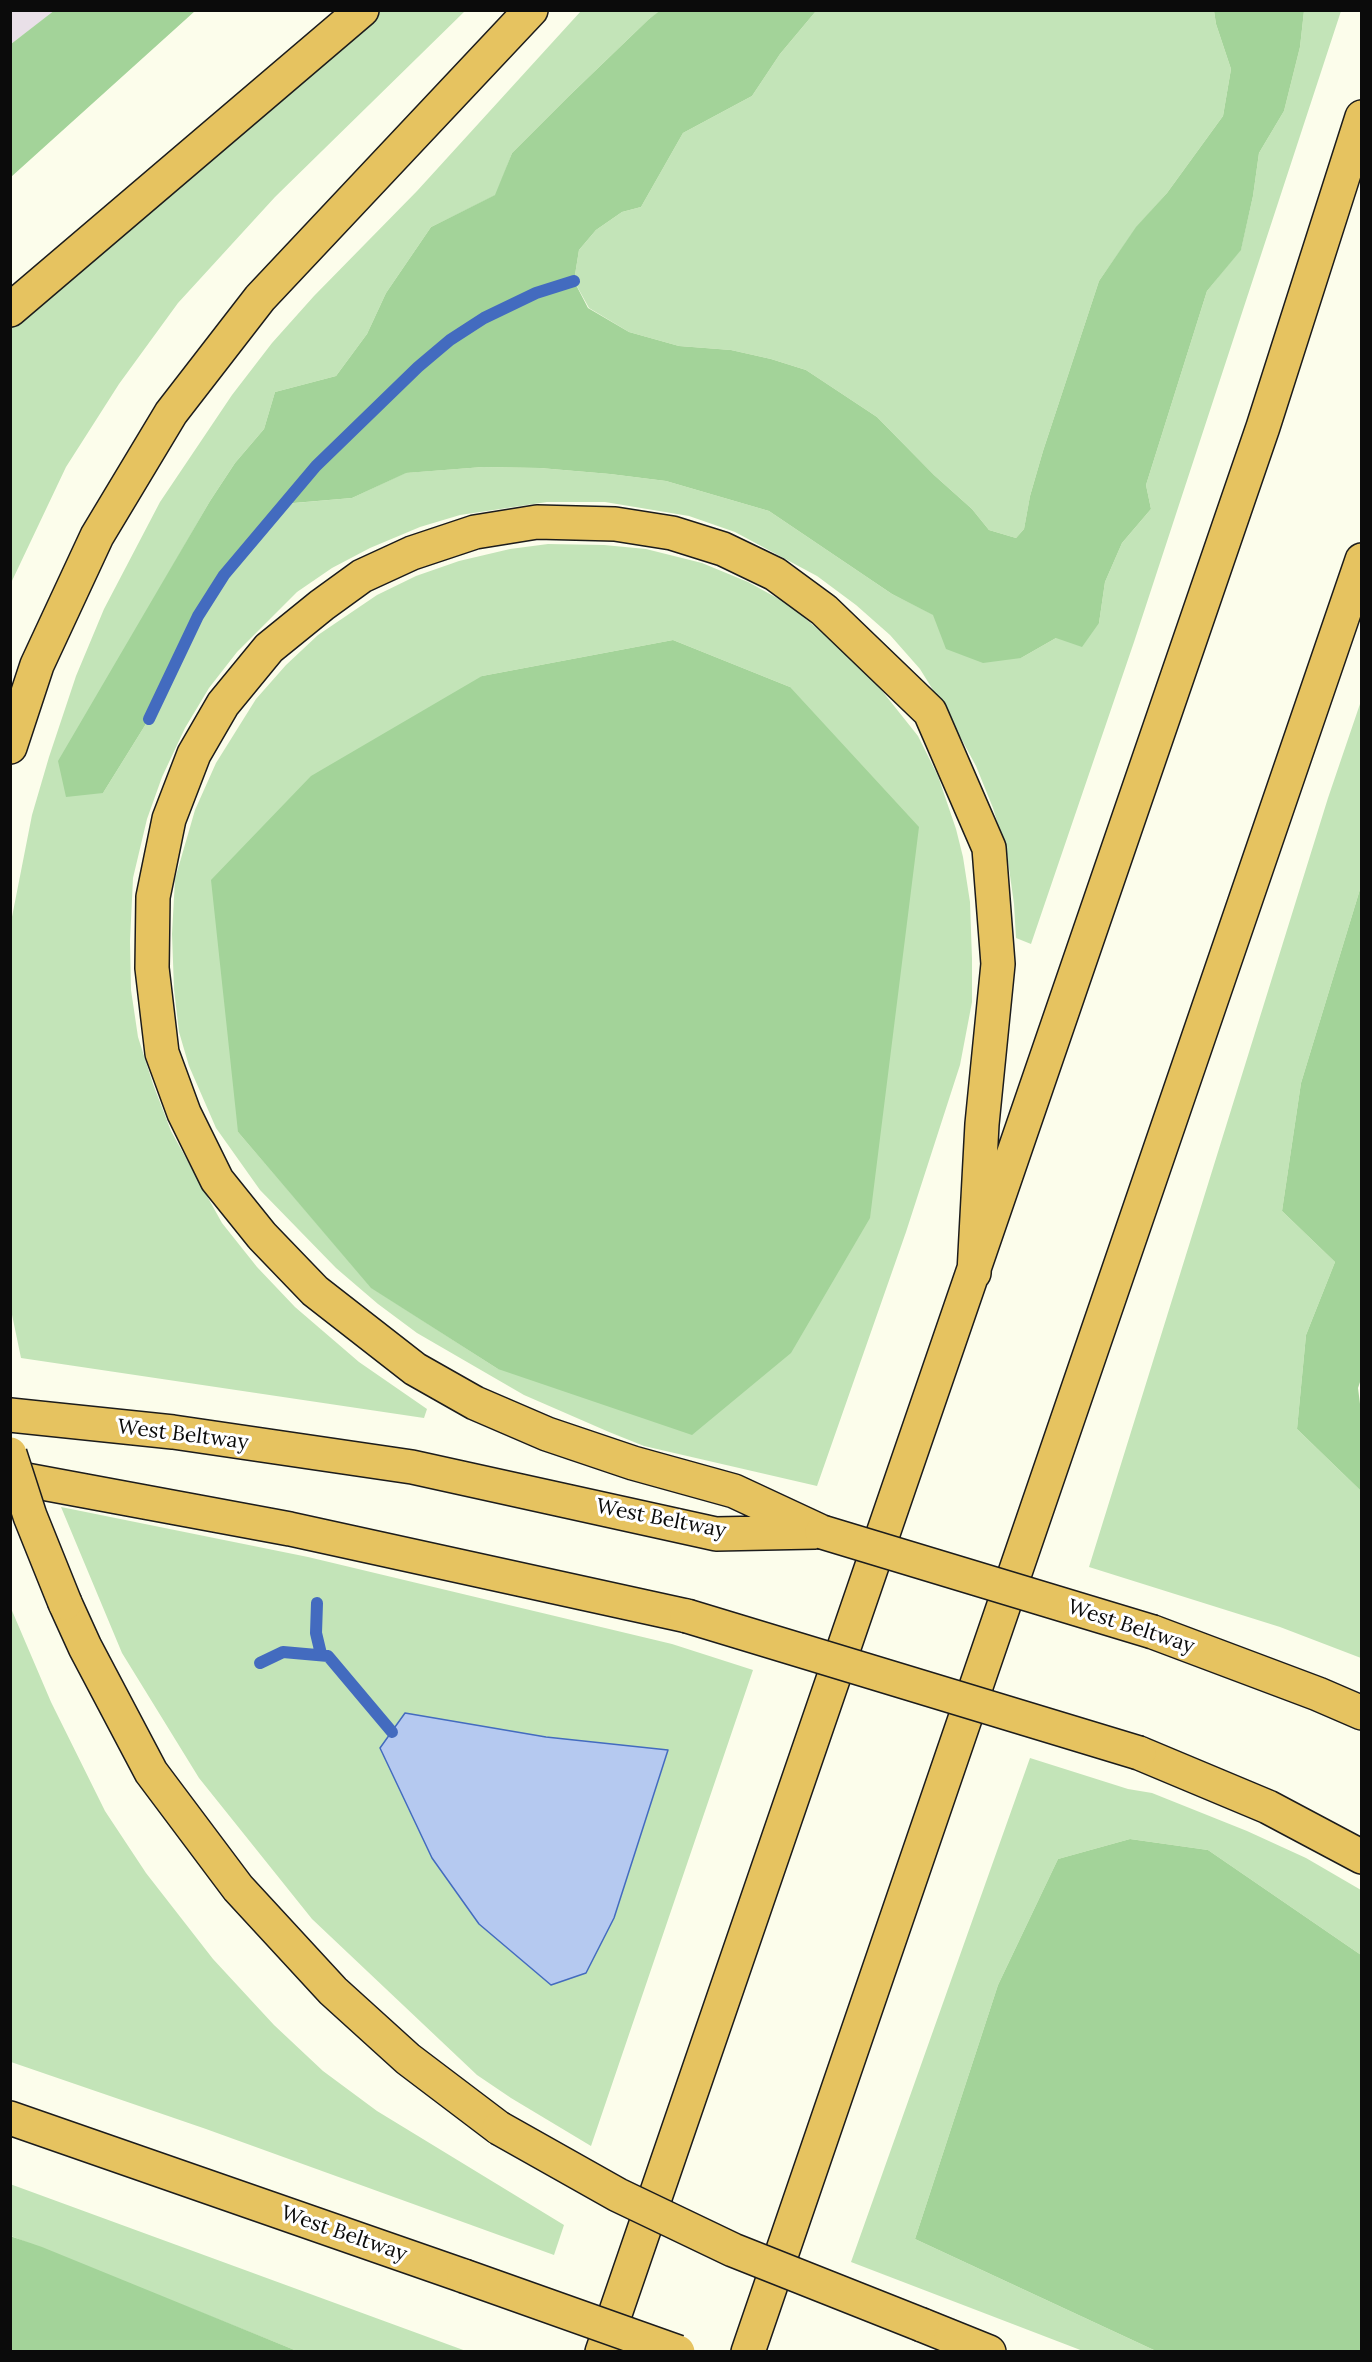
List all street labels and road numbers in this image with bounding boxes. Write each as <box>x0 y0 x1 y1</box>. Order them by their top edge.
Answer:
street label: West Beltway <box>116 1414 250 1456</box>
street label: West Beltway <box>594 1494 728 1544</box>
street label: West Beltway <box>1064 1595 1198 1659</box>
street label: West Beltway <box>278 2201 410 2267</box>

